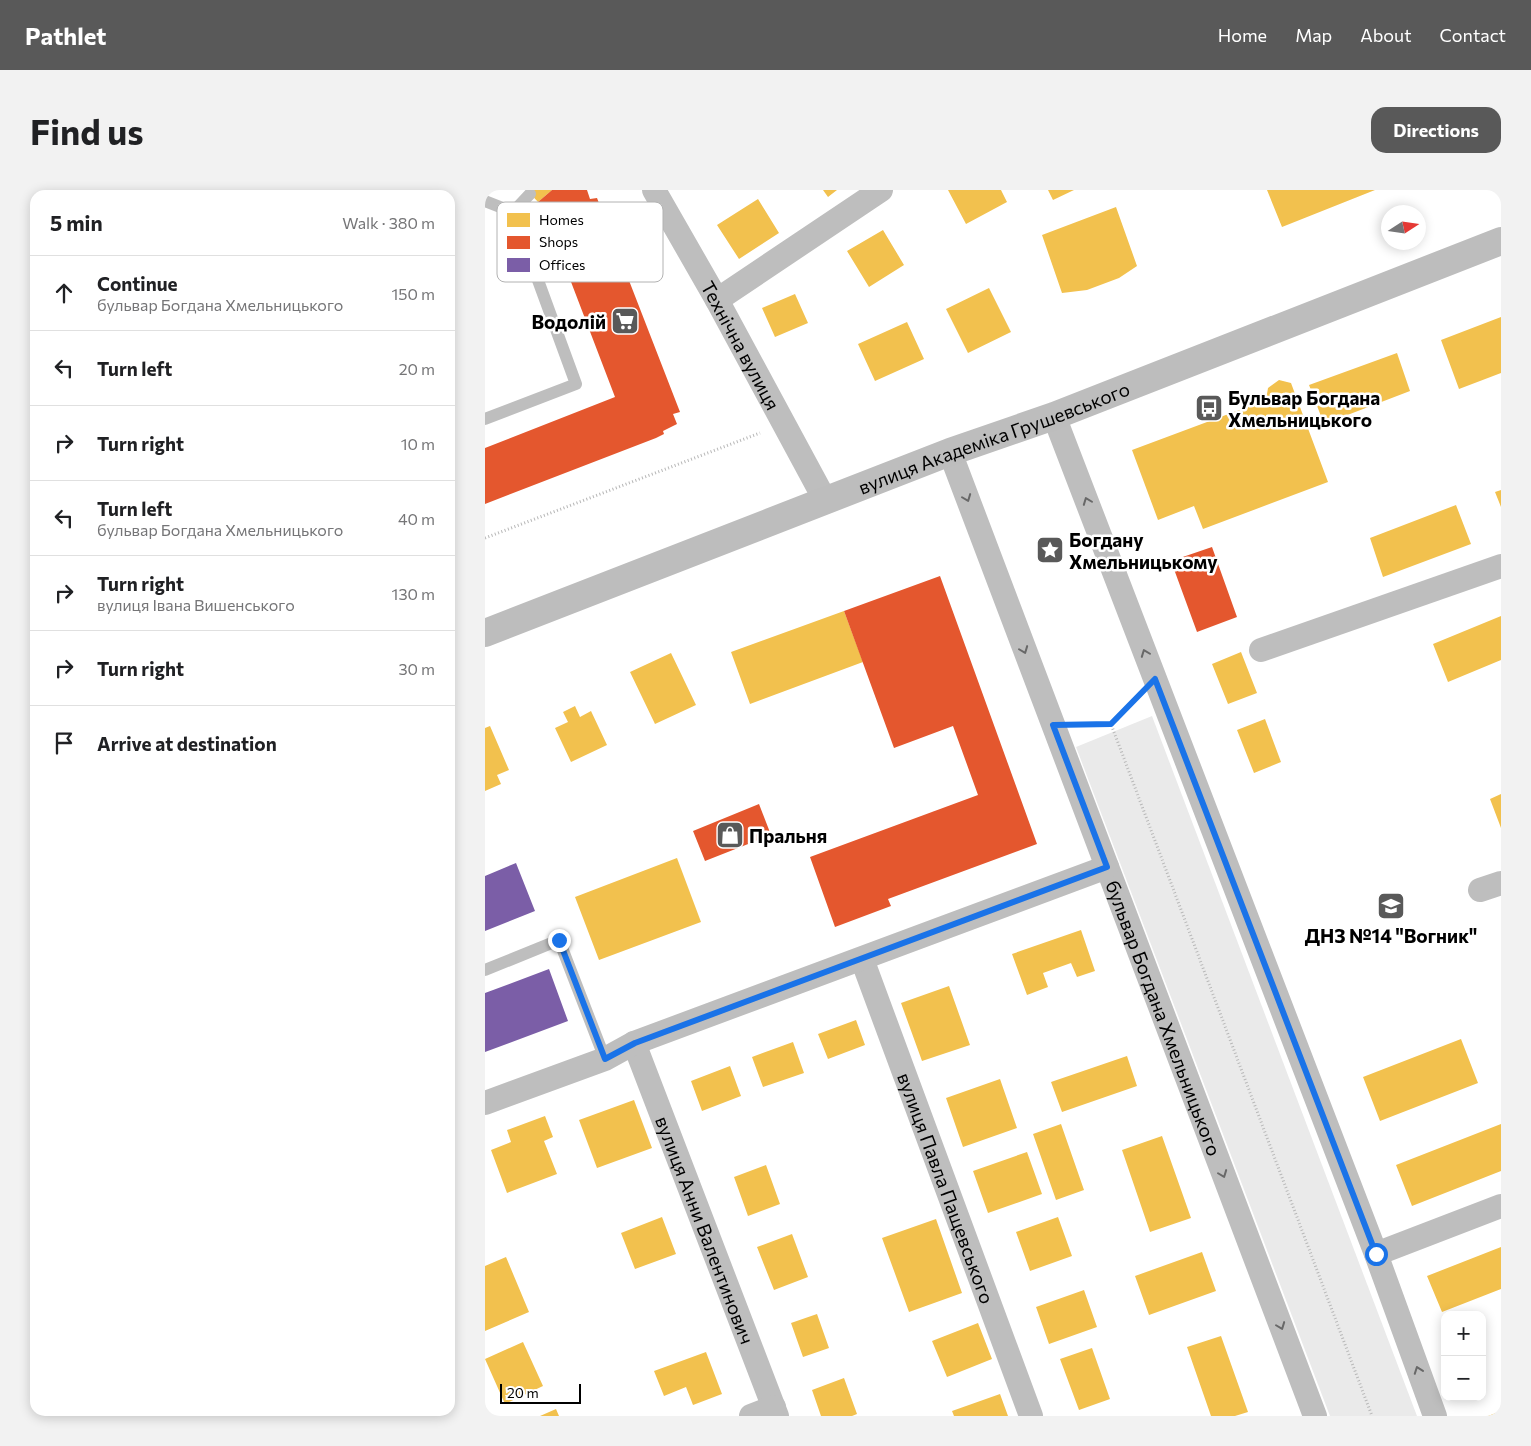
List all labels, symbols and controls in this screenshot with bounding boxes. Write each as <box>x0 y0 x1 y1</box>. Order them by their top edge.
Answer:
text: Pathlet <box>25 21 106 50</box>
text: Home <box>1218 24 1267 46</box>
text: Map <box>1295 24 1332 46</box>
text: About <box>1360 24 1412 46</box>
text: Contact <box>1440 24 1506 46</box>
button: Directions <box>1371 107 1501 153</box>
text: Find us <box>30 109 144 152</box>
legend <box>497 202 663 282</box>
north arrow <box>1381 205 1426 250</box>
text: 5 min <box>50 210 103 235</box>
text: Homes <box>539 211 584 228</box>
text: Walk · 380 m <box>342 213 435 232</box>
text: Shops <box>539 233 578 250</box>
text: Offices <box>539 256 585 273</box>
text: Continue <box>97 272 177 295</box>
street label: Технічна вулиця <box>697 277 785 414</box>
icon: ahead <box>50 279 78 307</box>
text: 150 m <box>392 284 435 303</box>
text: бульвар Богдана Хмельницького <box>97 295 343 314</box>
supermarket icon: Водолій <box>610 306 640 336</box>
place label: Водолій <box>531 310 606 333</box>
icon: left <box>50 354 78 382</box>
text: Turn left <box>97 357 172 380</box>
text: 20 m <box>399 359 435 378</box>
street label: вулиця Академіка Грушевського <box>855 376 1133 498</box>
place label: Бульвар Богдана Хмельницького <box>1228 386 1380 431</box>
bus stop icon: Бульвар Богдана Хмельницького <box>1194 393 1224 423</box>
icon: right <box>50 429 78 457</box>
text: Turn right <box>97 432 184 455</box>
text: 10 m <box>401 434 435 453</box>
one-way arrow <box>961 493 971 502</box>
text: Turn left <box>97 497 172 520</box>
one-way arrow <box>1083 498 1093 506</box>
icon: left <box>50 504 78 532</box>
text: 40 m <box>398 509 435 528</box>
text: бульвар Богдана Хмельницького <box>97 520 343 539</box>
place label: Богдану Хмельницькому <box>1069 528 1218 573</box>
place icon: Богдану Хмельницькому <box>1035 535 1065 565</box>
text: Turn right <box>97 572 184 595</box>
icon: right <box>50 579 78 607</box>
text: 130 m <box>392 584 435 603</box>
text: вулиця Івана Вишенського <box>97 595 295 614</box>
one-way arrow <box>1018 645 1029 654</box>
one-way arrow <box>1141 649 1151 658</box>
icon: right <box>50 654 78 682</box>
text: Turn right <box>97 657 184 680</box>
text: 30 m <box>398 659 435 678</box>
icon: arrive <box>50 729 78 757</box>
text: Arrive at destination <box>97 732 277 755</box>
shop icon: Пральня <box>715 820 745 850</box>
place label: Пральня <box>749 824 827 847</box>
street label: бульвар Богдана Хмельницького <box>1102 877 1227 1159</box>
school or university icon: ДНЗ №14 "Вогник" <box>1376 891 1406 921</box>
place label: ДНЗ №14 "Вогник" <box>1305 924 1477 947</box>
route end <box>548 929 571 952</box>
street label: вулиця Павла Пащевського <box>893 1069 1000 1307</box>
street label: вулиця Анни Валентинович <box>651 1113 760 1347</box>
one-way arrow <box>1217 1169 1227 1178</box>
route start <box>1365 1243 1388 1266</box>
map controls <box>1441 1311 1486 1401</box>
button: + <box>1441 1311 1486 1356</box>
one-way arrow <box>1275 1321 1285 1330</box>
button: − <box>1441 1356 1486 1401</box>
one-way arrow <box>1414 1366 1424 1375</box>
scale bar <box>500 1381 581 1404</box>
text: 20 m <box>507 1384 539 1401</box>

